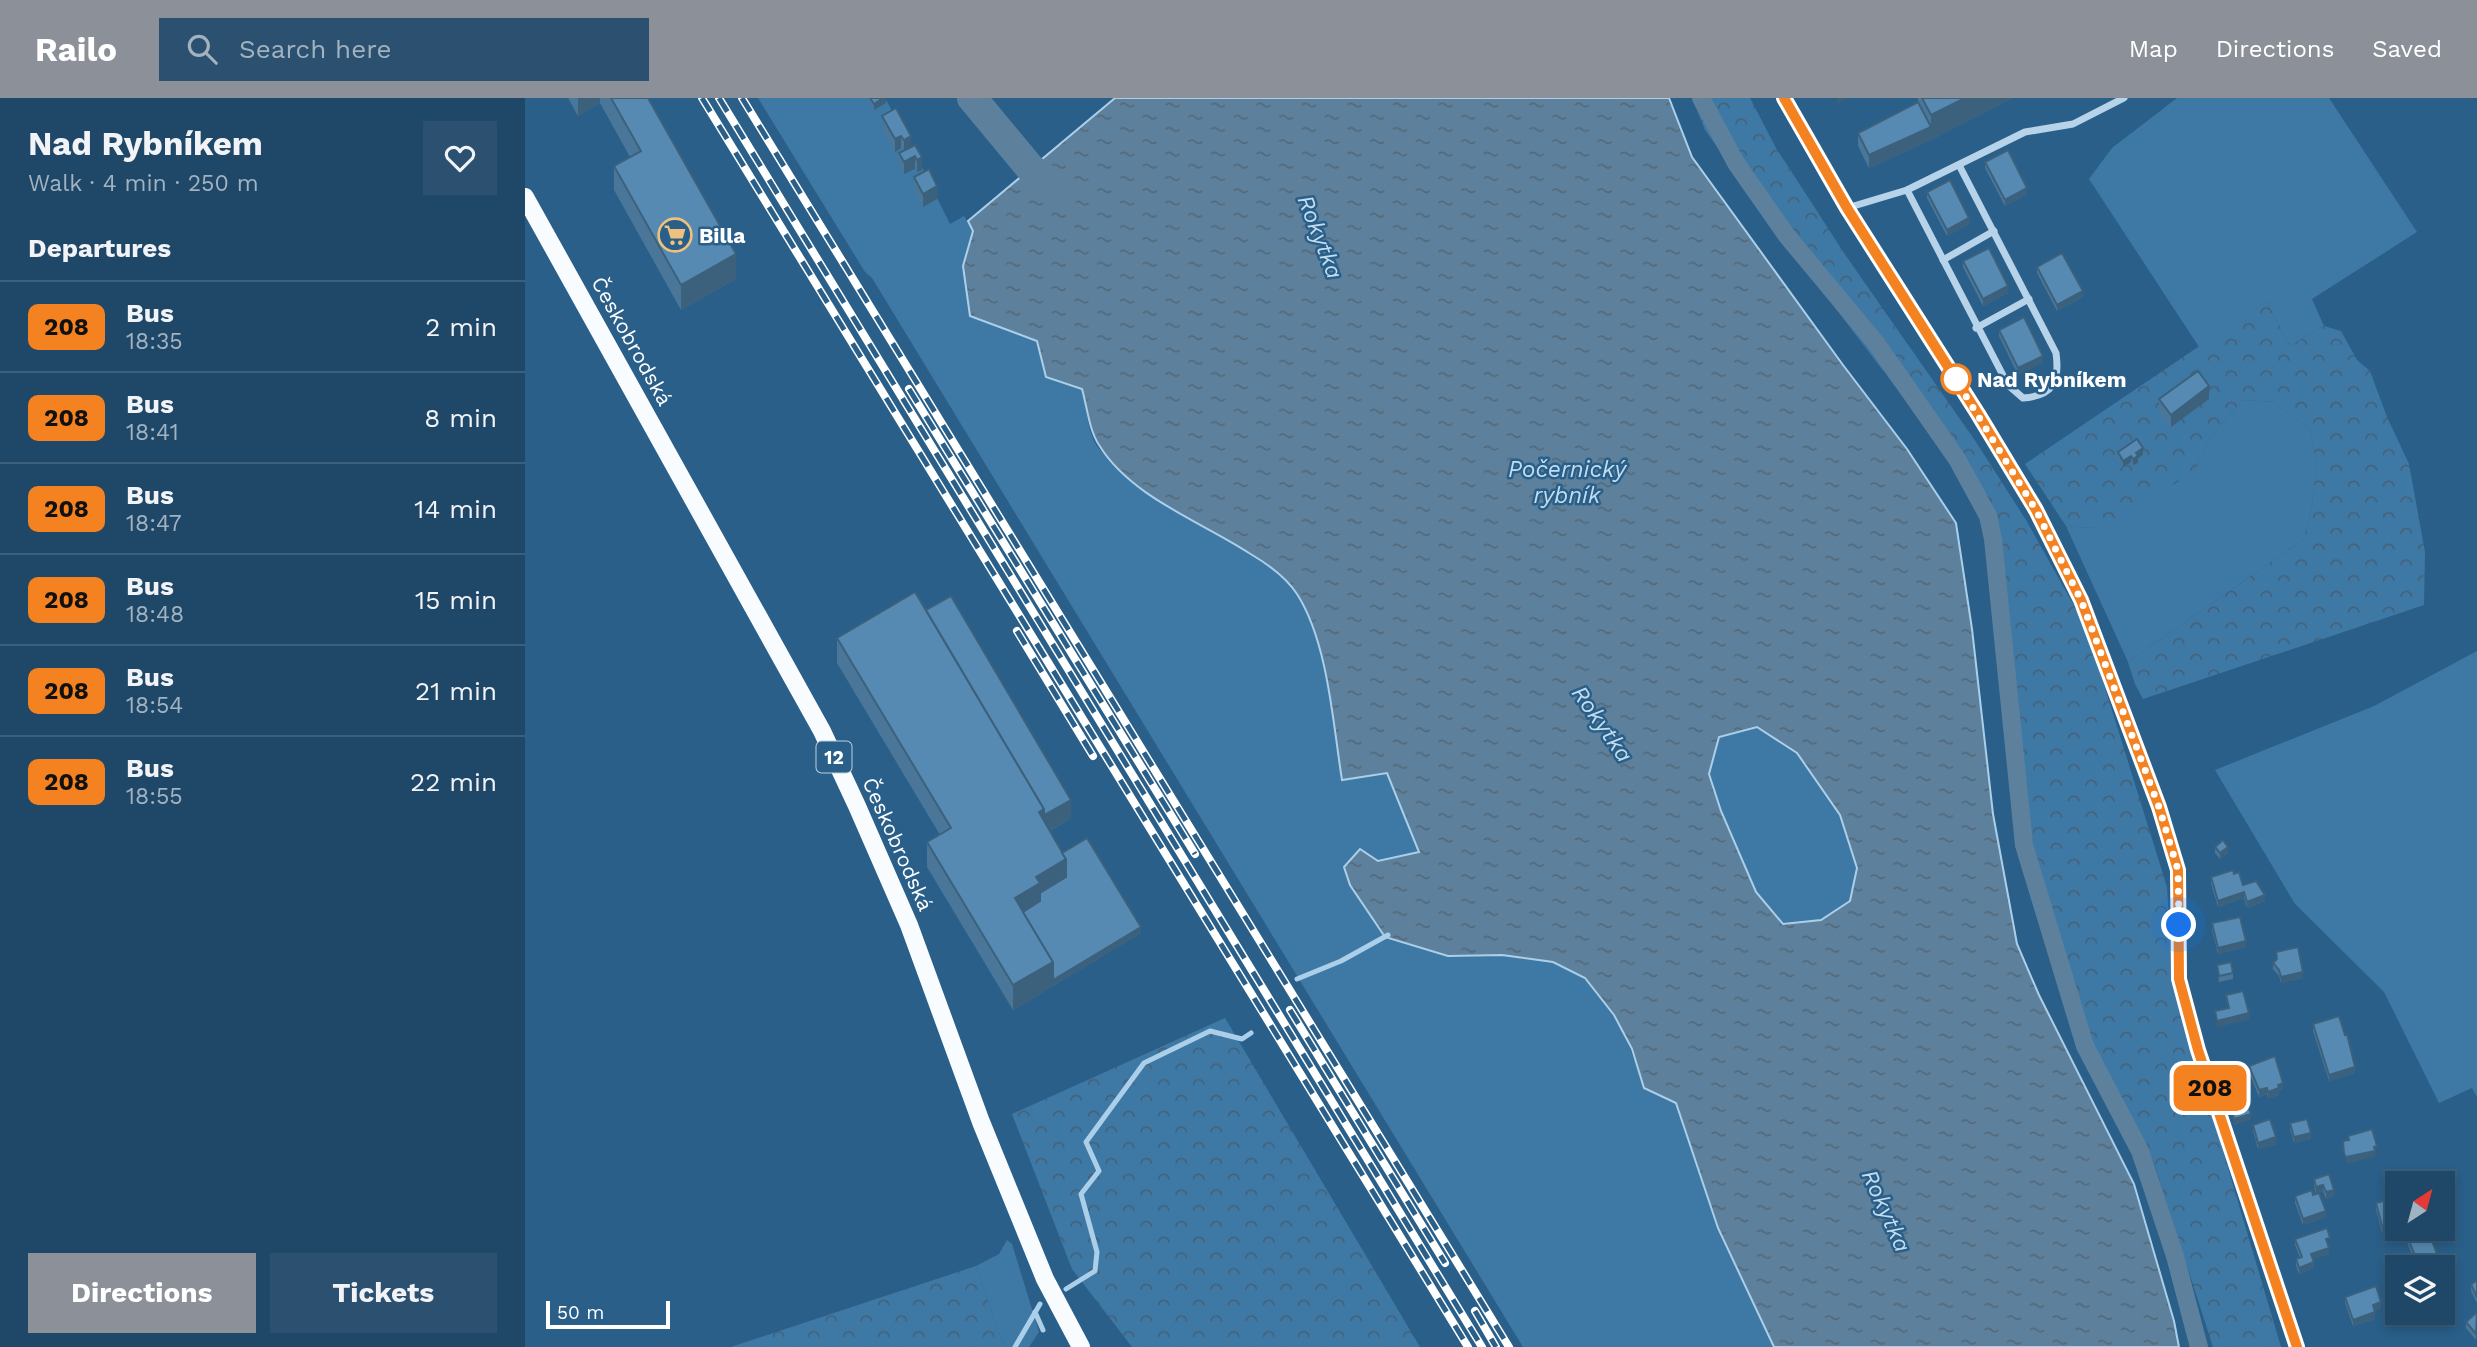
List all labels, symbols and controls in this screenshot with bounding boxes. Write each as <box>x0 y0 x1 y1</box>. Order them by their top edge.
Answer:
search box <box>159 18 649 81</box>
text: Railo <box>35 30 117 69</box>
icon: search <box>183 30 221 68</box>
text: Search here <box>239 34 391 64</box>
text: Map <box>2129 35 2178 63</box>
text: Directions <box>2216 35 2334 63</box>
text: Saved <box>2372 35 2442 63</box>
button: heart <box>423 121 497 195</box>
text: Nad Rybníkem <box>28 124 263 163</box>
text: Walk · 4 min · 250 m <box>28 170 259 197</box>
water label: Rokytka <box>1292 191 1348 283</box>
supermarket icon: Billa <box>656 216 694 254</box>
place label: Billa <box>699 223 746 248</box>
text: Departures <box>28 233 171 263</box>
street label: Českobrodská <box>586 272 678 410</box>
text: Bus <box>126 298 174 328</box>
text: 2 min <box>425 312 497 342</box>
text: 208 <box>44 313 89 341</box>
text: 18:35 <box>126 328 183 355</box>
marker: Nad Rybníkem <box>1941 364 1971 394</box>
place label: Nad Rybníkem <box>1977 367 2126 392</box>
text: Bus <box>126 389 174 419</box>
text: 8 min <box>424 403 497 433</box>
text: 208 <box>44 404 89 432</box>
text: 18:41 <box>126 419 179 446</box>
water label: Počernický rybník <box>1508 456 1627 509</box>
text: Bus <box>126 480 174 510</box>
text: 14 min <box>414 494 497 524</box>
text: 208 <box>44 495 89 523</box>
text: 18:47 <box>126 510 182 537</box>
text: Bus <box>126 571 174 601</box>
text: 15 min <box>415 585 497 615</box>
text: 208 <box>44 586 89 614</box>
text: 18:48 <box>126 601 184 628</box>
text: Bus <box>126 662 174 692</box>
text: 21 min <box>415 676 497 706</box>
text: 208 <box>44 677 89 705</box>
water label: Rokytka <box>1566 680 1638 768</box>
text: 18:54 <box>126 692 183 719</box>
road number: 12 <box>817 742 851 772</box>
text: Bus <box>126 753 174 783</box>
text: 22 min <box>410 767 497 797</box>
text: 208 <box>44 768 89 796</box>
street label: Českobrodská <box>857 773 939 915</box>
text: 18:55 <box>126 783 183 810</box>
your location <box>2161 907 2196 942</box>
line badge: 208 <box>2170 1065 2250 1111</box>
text: 208 <box>2188 1074 2232 1102</box>
water label: Rokytka <box>1856 1166 1916 1256</box>
north arrow <box>2385 1171 2455 1241</box>
map controls <box>2385 1171 2455 1325</box>
button: Directions <box>28 1253 256 1333</box>
button: Tickets <box>270 1253 497 1333</box>
button: layers <box>2385 1255 2455 1325</box>
scale bar <box>546 1298 670 1330</box>
text: 50 m <box>557 1301 604 1324</box>

